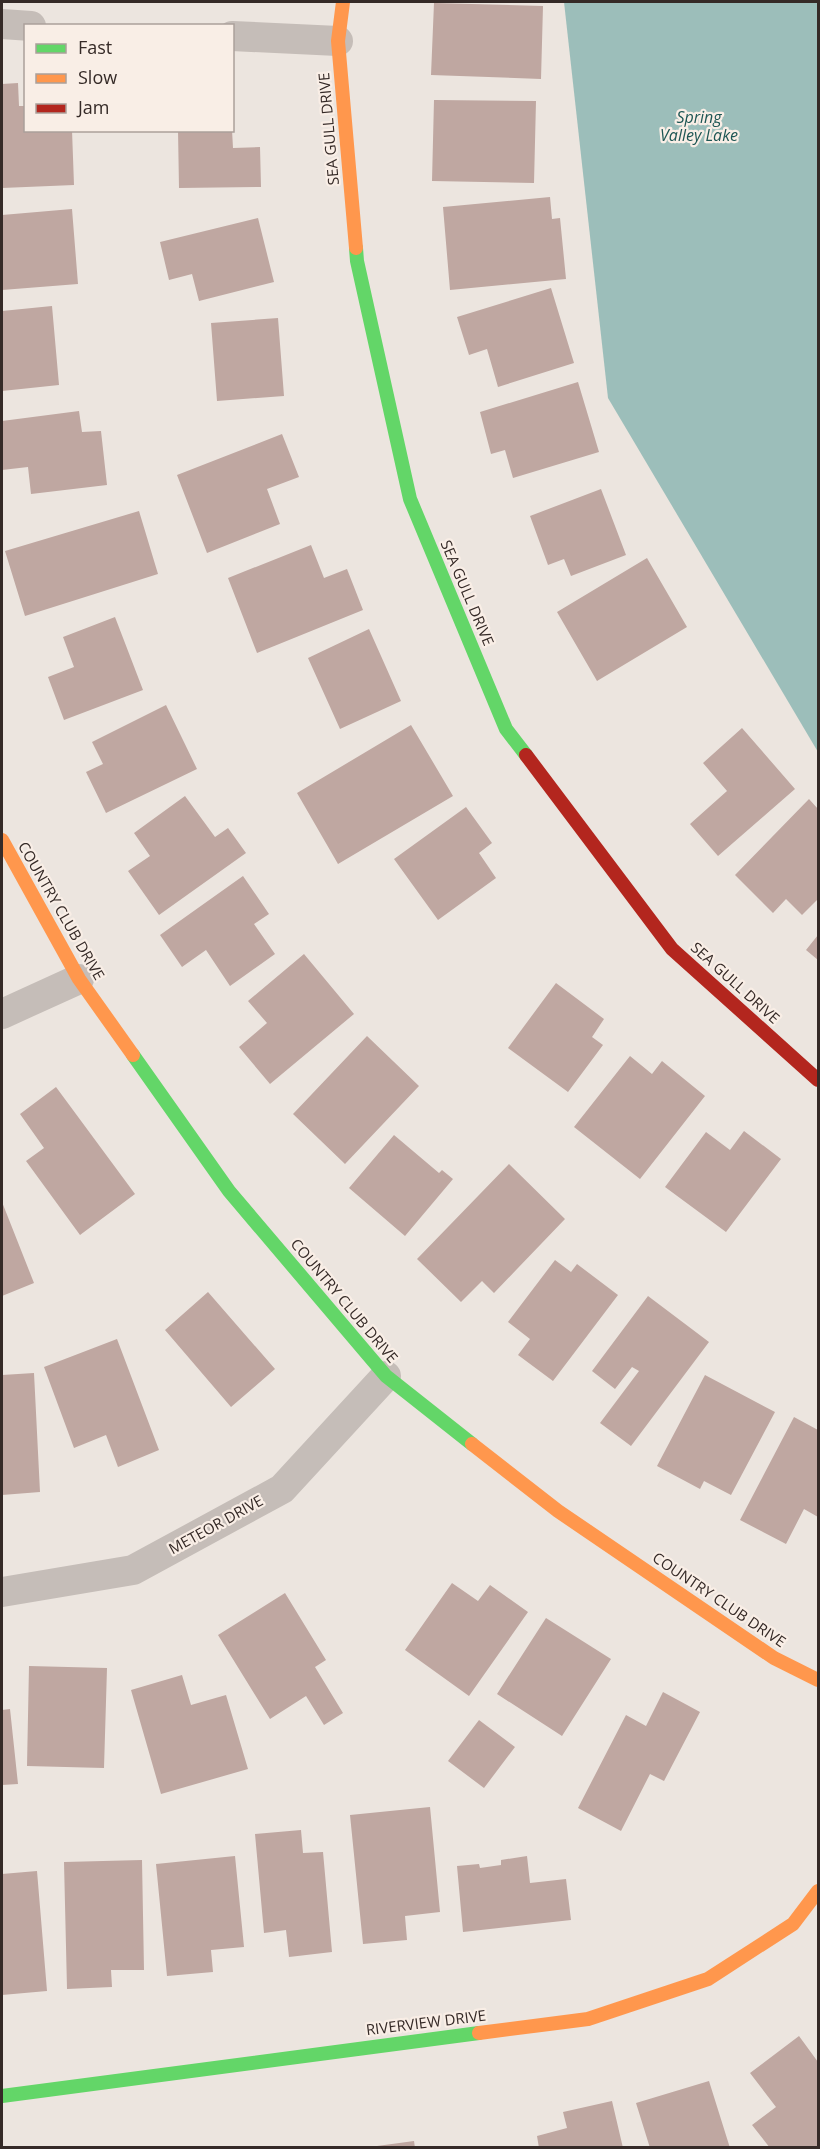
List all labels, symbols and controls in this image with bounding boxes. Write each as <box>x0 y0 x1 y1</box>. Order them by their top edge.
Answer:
legend <box>24 24 234 132</box>
text: Fast <box>78 35 112 59</box>
text: Slow <box>78 65 117 89</box>
street label: SEA GULL DRIVE <box>313 72 343 186</box>
text: Jam <box>76 95 110 119</box>
water label: Spring Valley Lake <box>660 106 738 146</box>
street label: SEA GULL DRIVE <box>437 537 499 649</box>
street label: COUNTRY CLUB DRIVE <box>14 838 110 983</box>
street label: SEA GULL DRIVE <box>687 937 784 1027</box>
street label: COUNTRY CLUB DRIVE <box>287 1234 403 1367</box>
street label: METEOR DRIVE <box>165 1490 266 1558</box>
street label: COUNTRY CLUB DRIVE <box>649 1547 790 1651</box>
street label: RIVERVIEW DRIVE <box>365 2005 487 2039</box>

